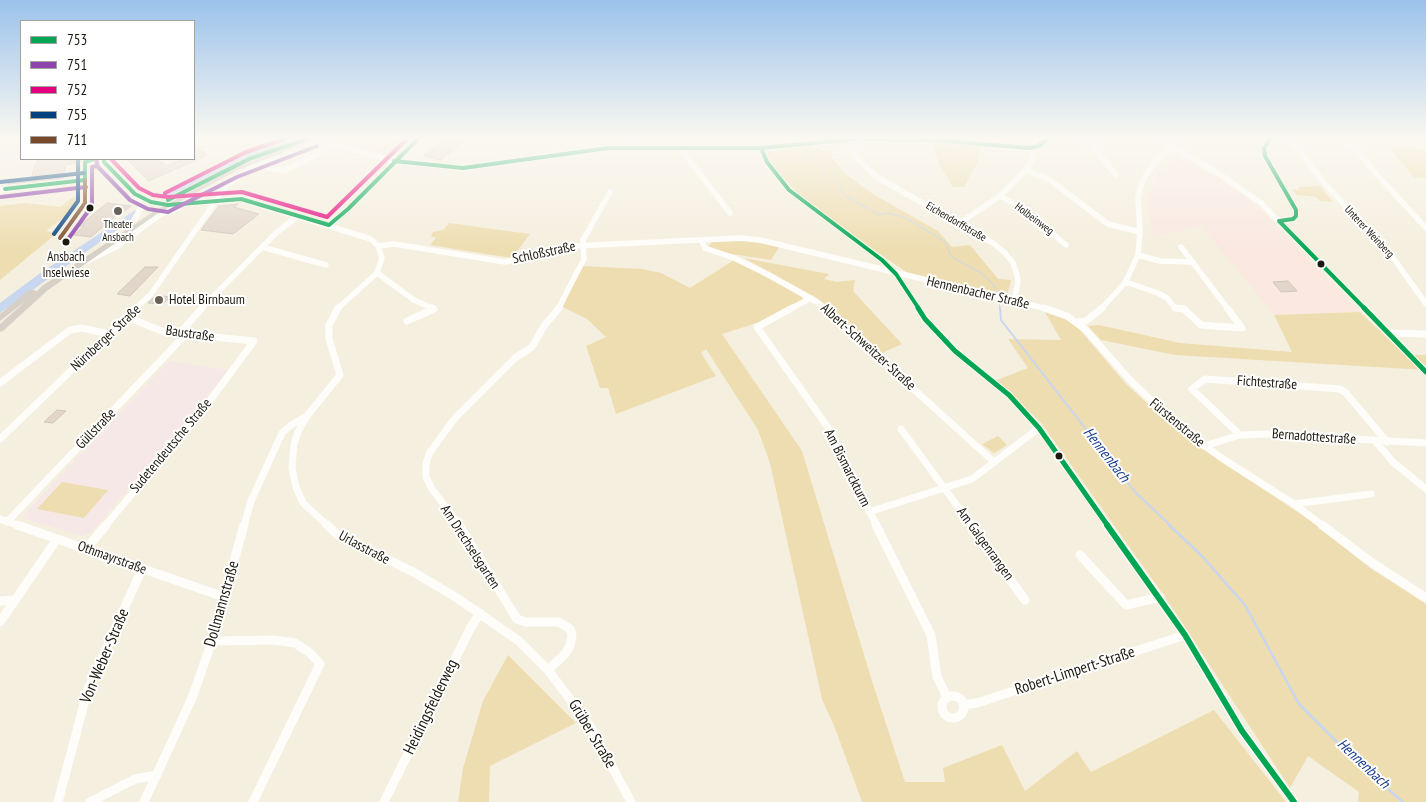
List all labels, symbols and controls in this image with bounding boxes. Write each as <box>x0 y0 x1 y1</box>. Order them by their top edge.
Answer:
legend <box>20 20 195 160</box>
text: 753 <box>67 30 87 49</box>
text: 751 <box>67 55 87 74</box>
text: 752 <box>67 80 87 99</box>
text: 755 <box>67 105 87 124</box>
text: 711 <box>67 130 87 149</box>
street label: Eichendorffstraße <box>923 199 989 245</box>
street label: Holbeinweg <box>1012 200 1056 238</box>
unlabelled marker <box>85 203 95 213</box>
street label: Unterer Weinberg <box>1341 203 1397 261</box>
marker: Theater Ansbach <box>112 205 124 217</box>
place label: Theater Ansbach <box>102 218 134 244</box>
marker: Ansbach Inselwiese <box>61 237 71 247</box>
street label: Schloßstraße <box>511 238 577 268</box>
place label: Ansbach Inselwiese <box>42 249 90 280</box>
unlabelled marker <box>1316 259 1326 269</box>
street label: Hennenbacher Straße <box>925 273 1031 313</box>
place label: Hotel Birnbaum <box>169 292 245 308</box>
marker: Hotel Birnbaum <box>153 294 165 306</box>
street label: Albert-Schweitzer-Straße <box>817 300 919 394</box>
street label: Nürnberger Straße <box>67 301 145 375</box>
street label: Baustraße <box>165 322 215 346</box>
street label: Fichtestraße <box>1236 373 1298 393</box>
street label: Sudetendeutsche Straße <box>127 395 215 497</box>
street label: Fürstenstraße <box>1146 395 1208 451</box>
street label: Güllstraße <box>73 405 119 453</box>
water label: Hennenbach <box>1079 424 1133 486</box>
street label: Am Bismarckturm <box>820 426 874 510</box>
street label: Bernadottestraße <box>1271 426 1357 448</box>
unlabelled marker <box>1054 451 1064 461</box>
street label: Am Drechselsgarten <box>437 502 503 592</box>
street label: Am Galgenrangen <box>953 504 1017 584</box>
street label: Urlasstraße <box>336 528 392 568</box>
street label: Othmayrstraße <box>75 538 149 578</box>
street label: Dollmannstraße <box>201 559 243 649</box>
street label: Von-Weber-Straße <box>76 606 134 706</box>
street label: Robert-Limpert-Straße <box>1013 643 1137 699</box>
street label: Heidingsfelderweg <box>400 656 462 758</box>
street label: Grüber Straße <box>564 696 620 772</box>
water label: Hennenbach <box>1333 735 1393 793</box>

